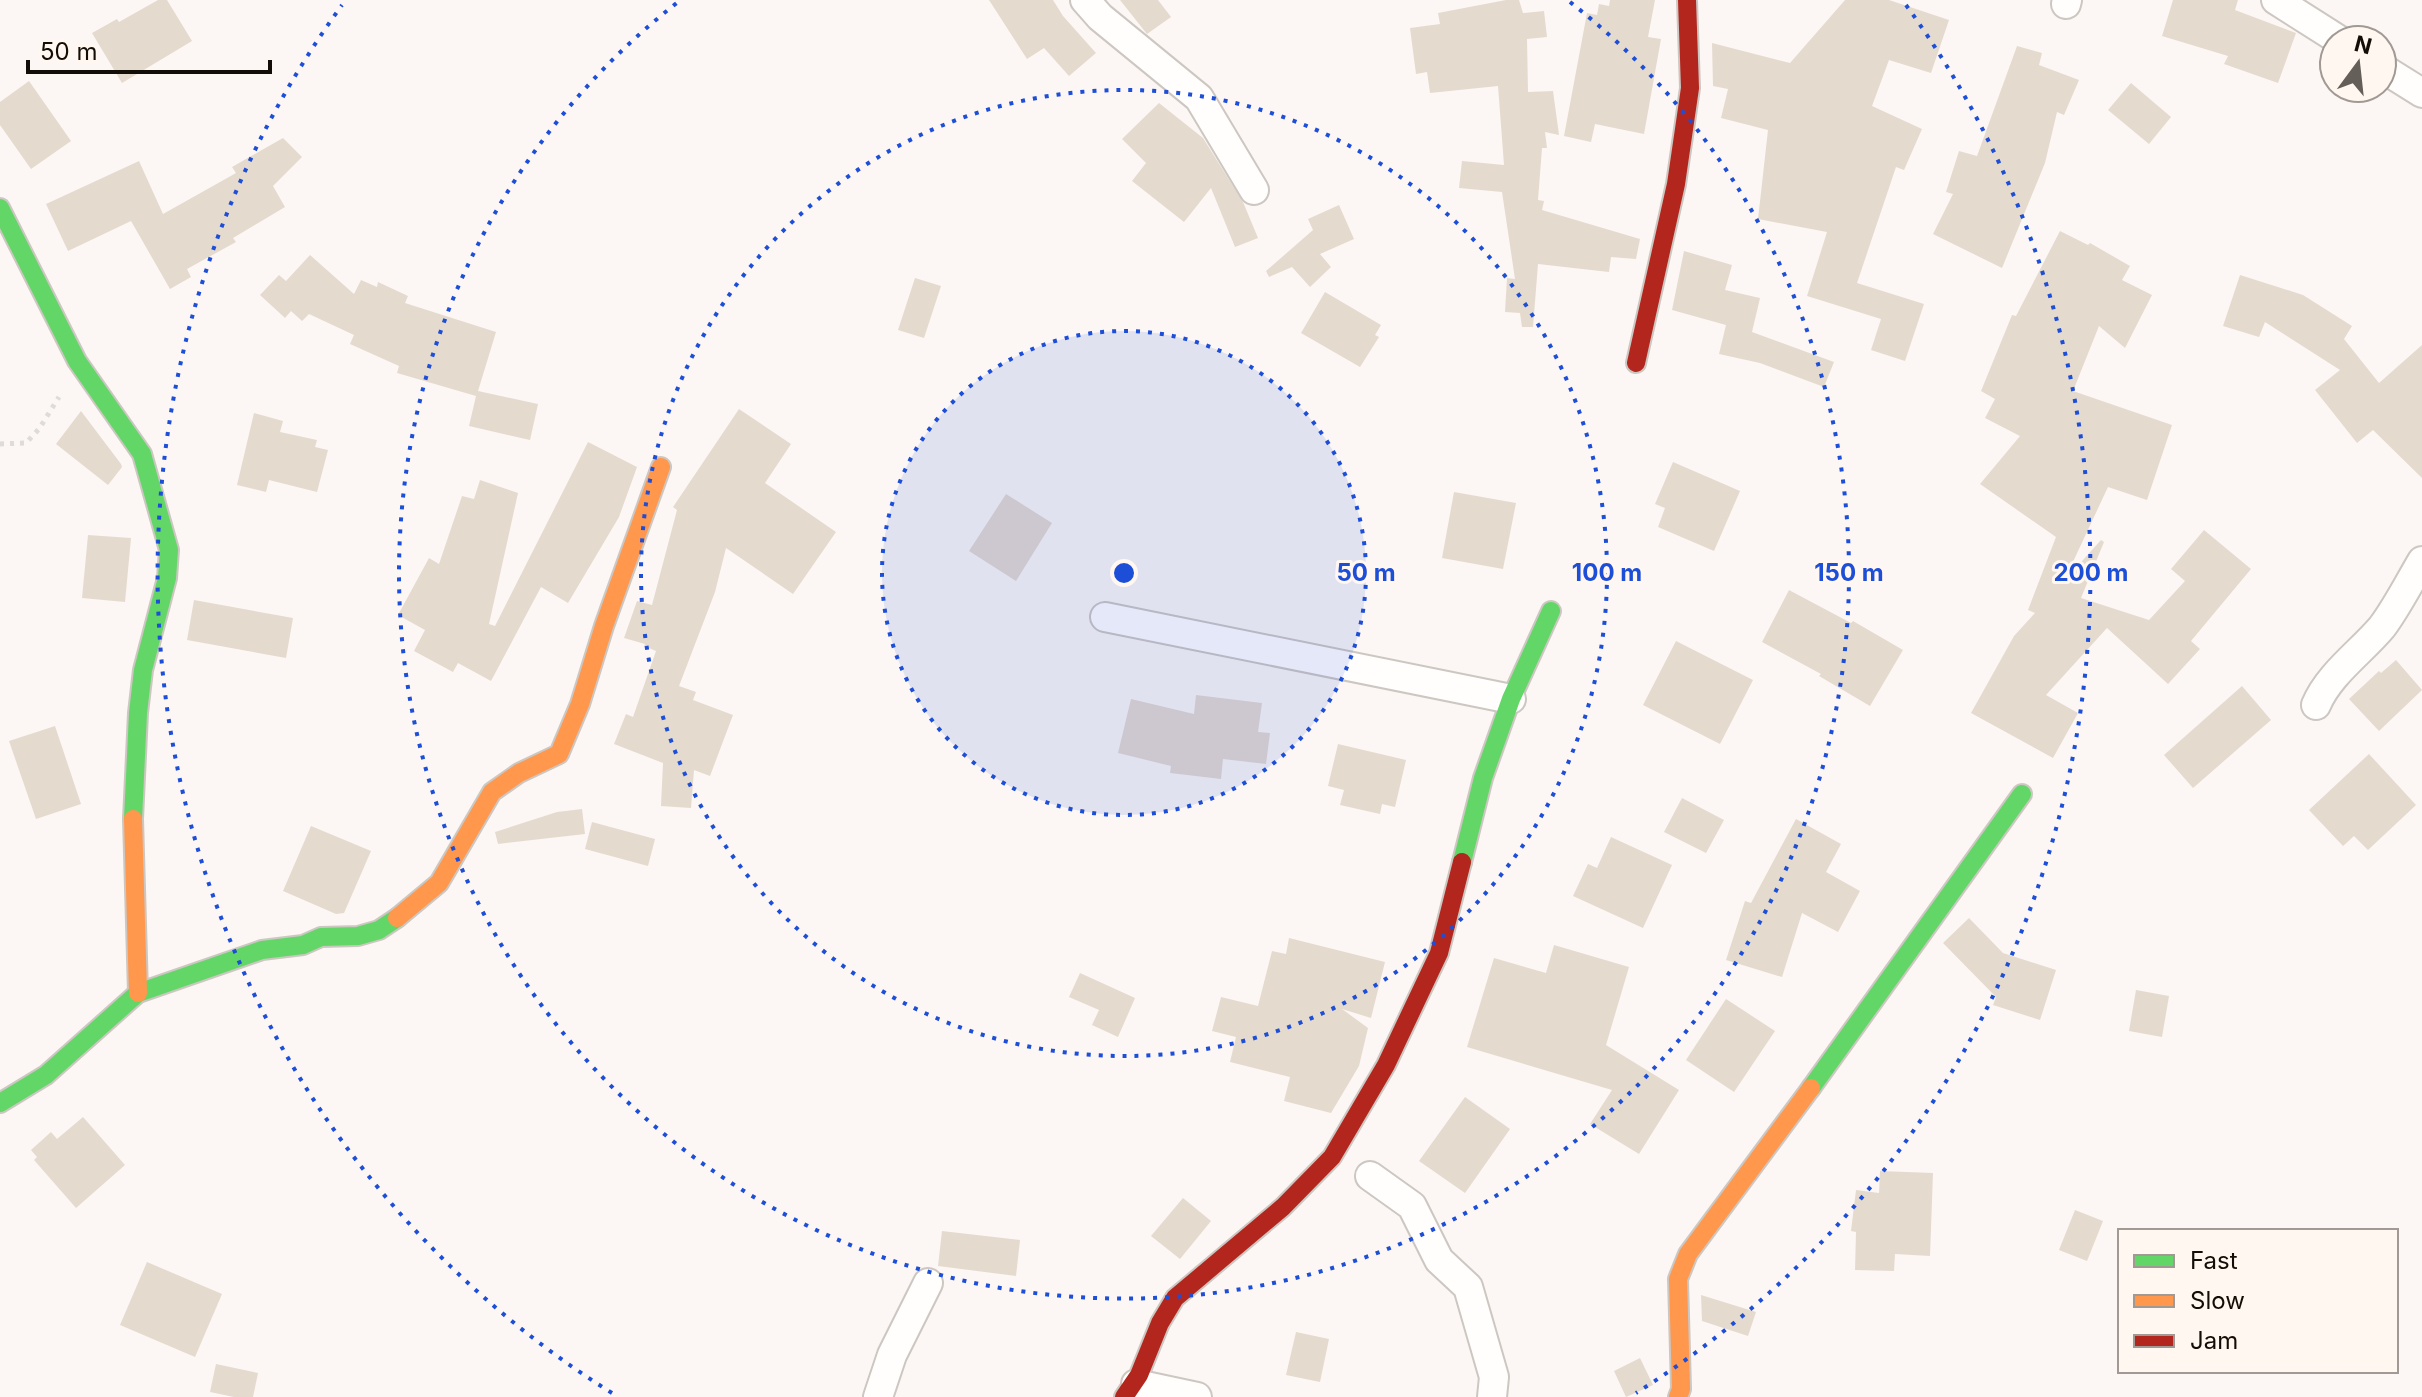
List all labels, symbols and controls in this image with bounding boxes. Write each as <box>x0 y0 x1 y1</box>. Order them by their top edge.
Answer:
scale bar <box>28 24 270 74</box>
north arrow <box>2318 24 2398 104</box>
text: N <box>2352 30 2375 59</box>
text: 50 m <box>40 37 98 66</box>
text: 50 m <box>1336 558 1396 587</box>
text: 100 m <box>1572 558 1642 587</box>
text: 150 m <box>1814 558 1884 587</box>
text: 200 m <box>2053 558 2129 587</box>
centre of rings <box>1110 559 1138 587</box>
legend <box>2118 1229 2398 1373</box>
text: Fast <box>2190 1246 2238 1275</box>
text: Slow <box>2190 1286 2245 1315</box>
text: Jam <box>2190 1326 2238 1355</box>

